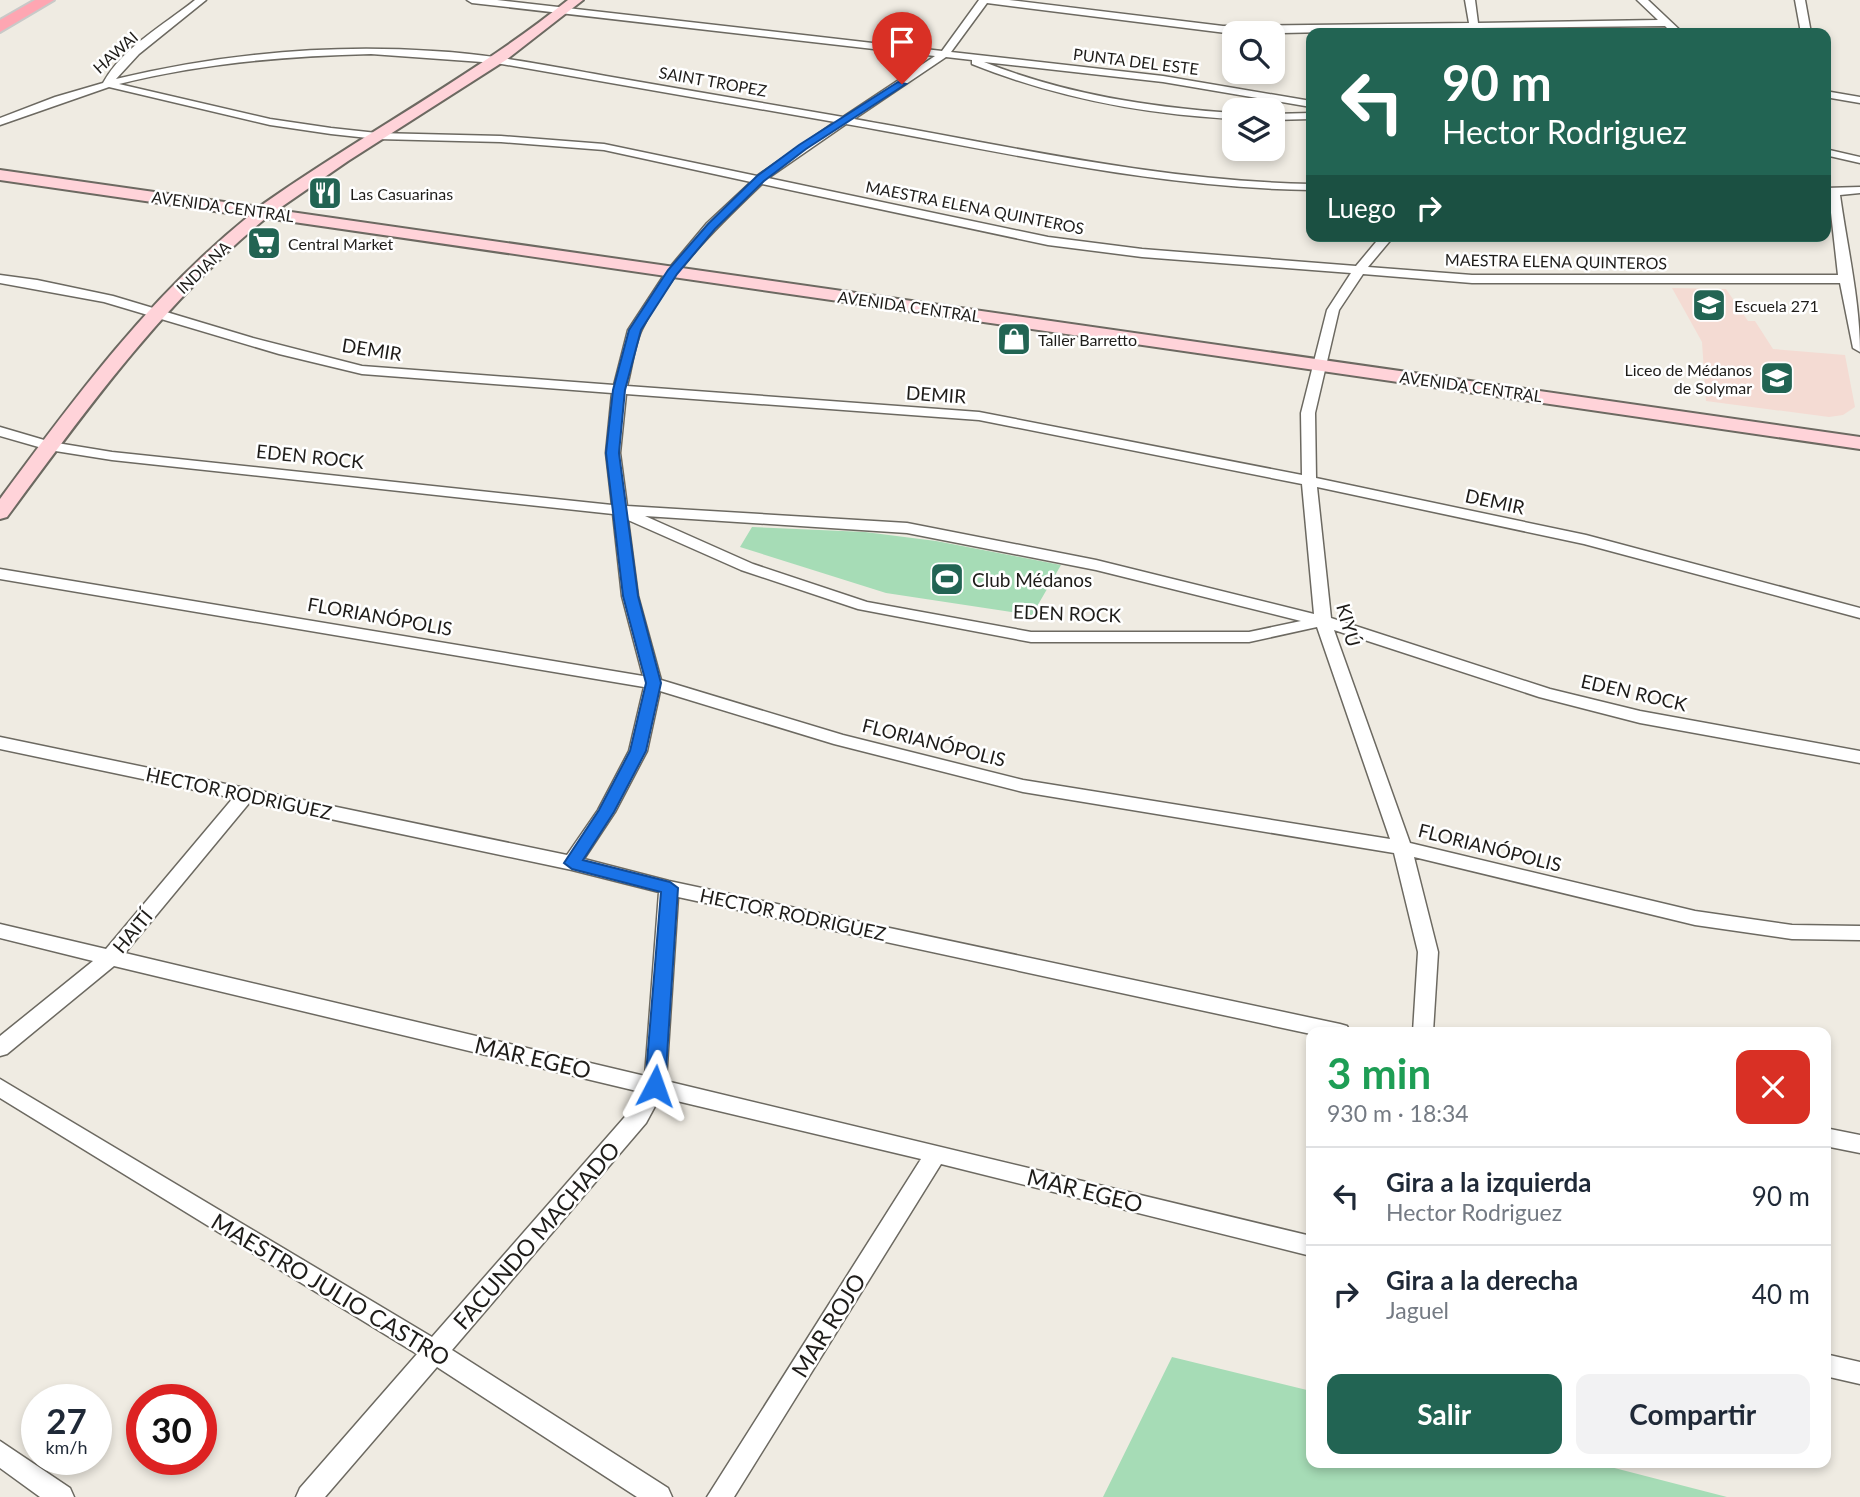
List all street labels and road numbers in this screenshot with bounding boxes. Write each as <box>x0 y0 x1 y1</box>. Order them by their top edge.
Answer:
street label: HAWAI <box>89 27 141 77</box>
street label: PUNTA DEL ESTE <box>1072 44 1200 78</box>
street label: SAINT TROPEZ <box>658 62 769 100</box>
street label: MAESTRA ELENA QUINTEROS <box>864 176 1086 238</box>
street label: AVENIDA CENTRAL <box>151 187 295 225</box>
street label: INDIANA <box>172 237 234 297</box>
street label: MAESTRA ELENA QUINTEROS <box>1445 250 1667 272</box>
street label: AVENIDA CENTRAL <box>837 287 981 325</box>
street label: DEMIR <box>340 333 404 365</box>
street label: AVENIDA CENTRAL <box>1399 367 1543 405</box>
street label: DEMIR <box>905 380 967 408</box>
street label: EDEN ROCK <box>255 439 365 473</box>
street label: DEMIR <box>1463 483 1527 519</box>
street label: FLORIANÓPOLIS <box>306 592 454 640</box>
street label: EDEN ROCK <box>1013 600 1122 626</box>
street label: KIYÚ <box>1332 601 1366 649</box>
street label: EDEN ROCK <box>1579 669 1690 715</box>
street label: FLORIANÓPOLIS <box>860 713 1008 771</box>
street label: HECTOR RODRIGUEZ <box>144 762 334 824</box>
street label: FLORIANÓPOLIS <box>1416 818 1564 876</box>
street label: HECTOR RODRIGUEZ <box>698 883 888 945</box>
street label: HAITÍ <box>107 903 158 957</box>
street label: MAR EGEO <box>472 1030 594 1084</box>
street label: FACUNDO MACHADO <box>447 1135 625 1335</box>
street label: MAR EGEO <box>1024 1162 1146 1218</box>
street label: MAESTRO JULIO CASTRO <box>207 1207 455 1371</box>
street label: MAR ROJO <box>785 1268 871 1382</box>

